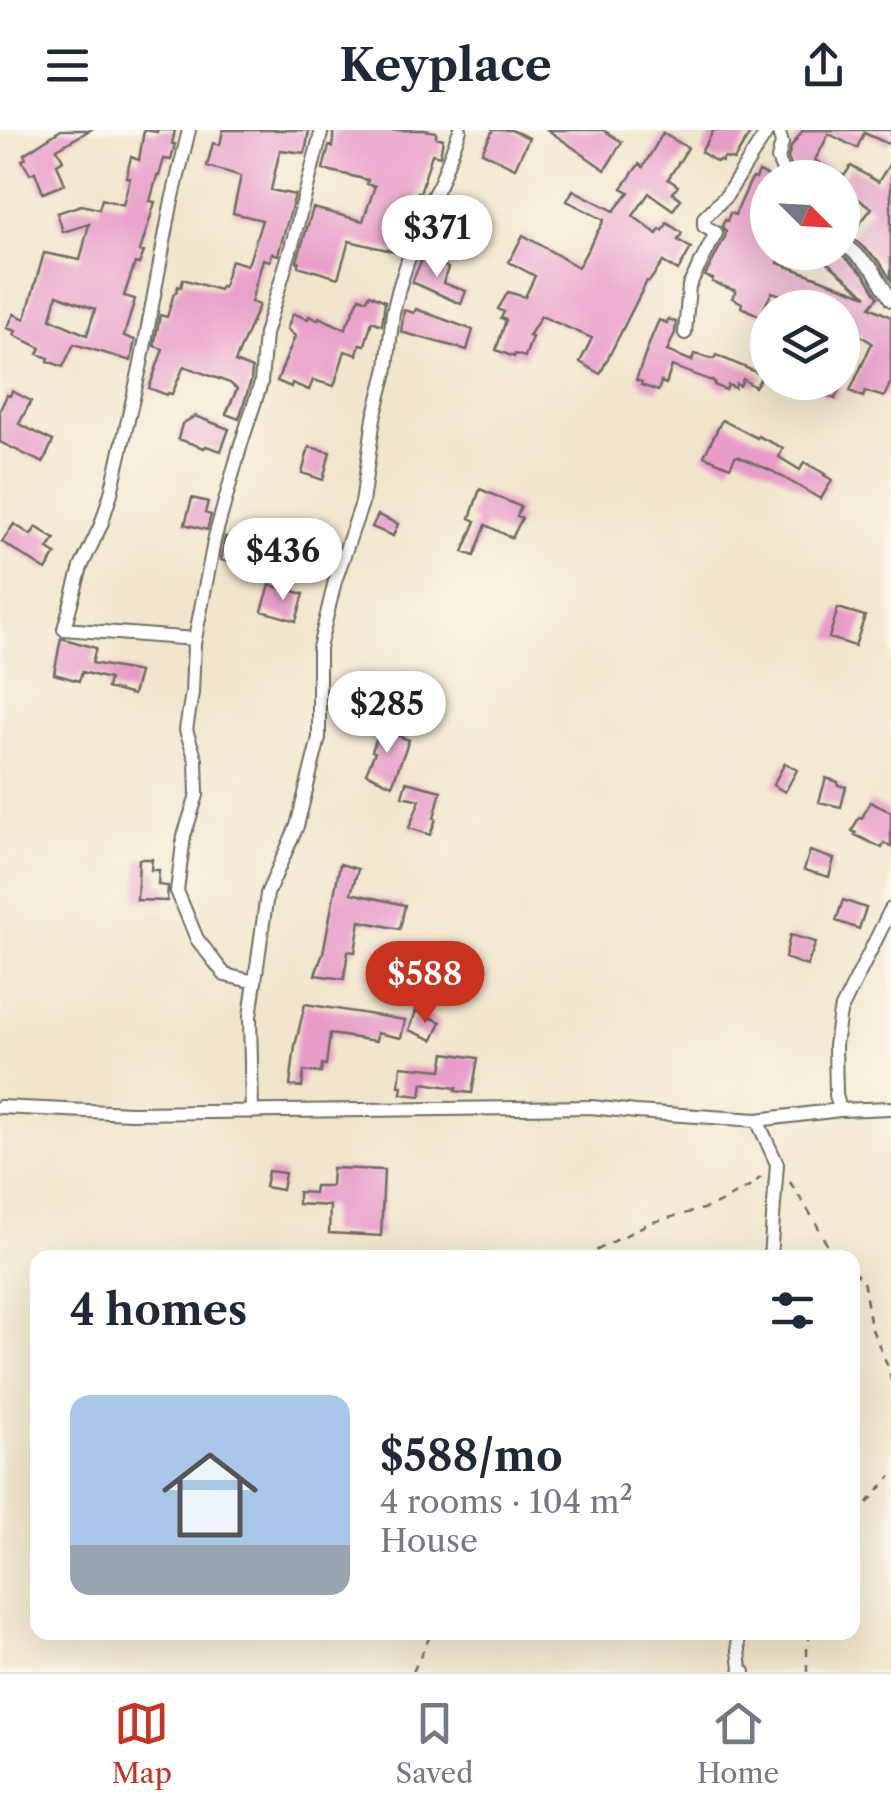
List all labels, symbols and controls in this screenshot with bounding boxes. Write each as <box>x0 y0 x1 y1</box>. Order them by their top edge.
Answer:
text: Keyplace <box>339 37 552 93</box>
icon: menu <box>40 38 95 93</box>
icon: share <box>796 38 851 93</box>
north arrow <box>750 160 860 270</box>
map controls <box>750 160 860 400</box>
pin: $371 <box>378 195 496 280</box>
text: $371 <box>403 208 471 247</box>
button: layers <box>750 290 860 400</box>
pin: $436 <box>224 518 342 603</box>
text: $436 <box>246 531 320 570</box>
pin: $285 <box>328 671 446 756</box>
text: $285 <box>350 684 424 723</box>
pin: $588 <box>366 941 484 1026</box>
text: $588 <box>388 954 462 993</box>
icon: filters <box>765 1283 820 1338</box>
text: 4 homes <box>70 1284 247 1336</box>
text: $588/mo <box>380 1430 563 1482</box>
icon: home <box>150 1435 270 1555</box>
text: 4 rooms · 104 m² <box>380 1482 633 1521</box>
text: House <box>380 1521 478 1560</box>
tab: Map <box>112 1696 172 1790</box>
tab: Saved <box>396 1696 473 1790</box>
tab: Home <box>697 1696 779 1790</box>

